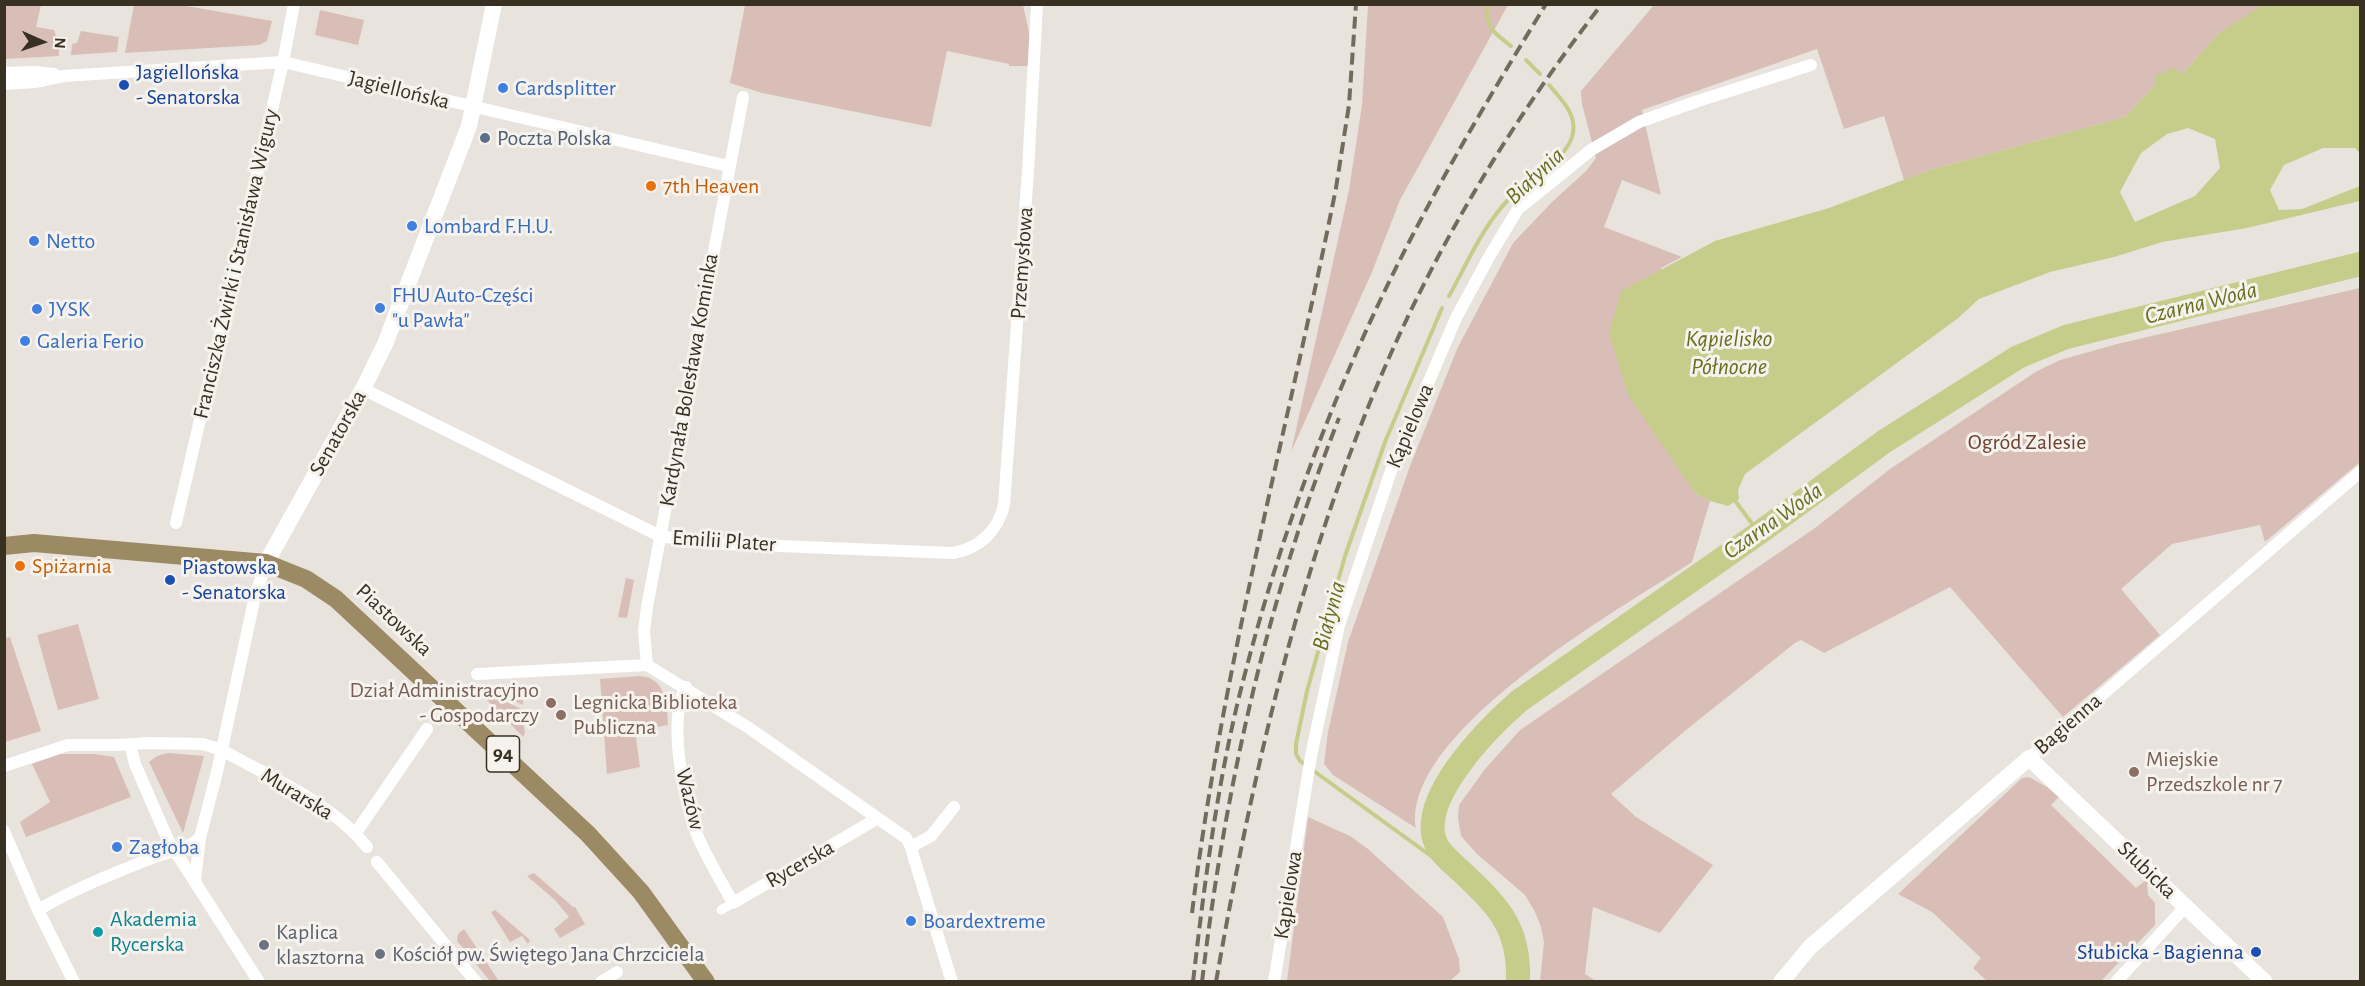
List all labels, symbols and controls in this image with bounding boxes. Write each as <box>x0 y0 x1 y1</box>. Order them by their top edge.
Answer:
north arrow <box>12 12 72 72</box>
text: N <box>52 37 68 49</box>
place label: Jagiellońska - Senatorska <box>136 59 240 110</box>
street label: Jagiellońska <box>346 65 452 115</box>
place label: Cardsplitter <box>515 75 616 101</box>
marker: Jagiellońska - Senatorska <box>117 78 131 92</box>
marker: Cardsplitter <box>496 81 510 95</box>
street label: Franciszka Żwirki i Stanisława Wigury <box>187 107 285 421</box>
place label: Poczta Polska <box>497 125 611 151</box>
marker: Poczta Polska <box>478 131 492 145</box>
water label: Białynia <box>1499 141 1571 211</box>
place label: 7th Heaven <box>663 173 759 199</box>
marker: 7th Heaven <box>644 179 658 193</box>
street label: Przemysłowa <box>1005 206 1039 320</box>
place label: Lombard F.H.U. <box>424 213 553 239</box>
marker: Lombard F.H.U. <box>405 219 419 233</box>
place label: Netto <box>46 228 95 254</box>
marker: Netto <box>27 234 41 248</box>
street label: Kardynała Bolesława Kominka <box>654 251 724 509</box>
water label: Czarna Woda <box>2142 275 2260 331</box>
place label: FHU Auto-Części "u Pawła" <box>392 282 534 334</box>
place label: JYSK <box>49 296 90 322</box>
marker: FHU Auto-Części "u Pawła" <box>373 301 387 315</box>
marker: JYSK <box>30 302 44 316</box>
water label: Kąpielisko Północne <box>1686 325 1772 381</box>
place label: Galeria Ferio <box>37 328 144 354</box>
marker: Galeria Ferio <box>18 334 32 348</box>
street label: Kąpielowa <box>1380 380 1440 472</box>
street label: Senatorska <box>304 386 372 480</box>
park label: Ogród Zalesie <box>1968 429 2086 455</box>
water label: Czarna Woda <box>1718 476 1828 566</box>
street label: Emilii Plater <box>671 524 777 558</box>
place label: Spiżarnia <box>32 553 112 579</box>
place label: Piastowska - Senatorska <box>182 554 286 606</box>
marker: Spiżarnia <box>13 559 27 573</box>
marker: Piastowska - Senatorska <box>163 573 177 587</box>
street label: Piastowska <box>350 578 438 662</box>
water label: Białynia <box>1306 578 1352 654</box>
place label: Dział Administracyjno - Gospodarczy <box>350 677 539 728</box>
street label: Bagienna <box>2029 688 2107 760</box>
place label: Legnicka Biblioteka Publiczna <box>573 689 738 740</box>
marker: Dział Administracyjno - Gospodarczy <box>544 696 558 710</box>
marker: Legnicka Biblioteka Publiczna <box>554 708 568 722</box>
road number: 94 <box>486 736 520 772</box>
place label: Miejskie Przedszkole nr 7 <box>2146 746 2282 798</box>
street label: Murarska <box>256 762 338 826</box>
street label: Wazów <box>670 765 710 833</box>
marker: Miejskie Przedszkole nr 7 <box>2127 765 2141 779</box>
place label: Zagłoba <box>129 834 199 860</box>
street label: Rycerska <box>761 834 839 894</box>
street label: Słubicka <box>2112 835 2182 905</box>
marker: Zagłoba <box>110 840 124 854</box>
street label: Kąpielowa <box>1268 849 1308 941</box>
place label: Akademia Rycerska <box>110 906 197 957</box>
place label: Boardextreme <box>923 908 1046 934</box>
marker: Boardextreme <box>904 914 918 928</box>
place label: Kaplica klasztorna <box>276 919 365 970</box>
marker: Akademia Rycerska <box>91 925 105 939</box>
marker: Kaplica klasztorna <box>257 938 271 952</box>
place label: Słubicka - Bagienna <box>2077 939 2244 965</box>
place label: Kościół pw. Świętego Jana Chrzciciela <box>392 941 705 967</box>
marker: Słubicka - Bagienna <box>2249 945 2263 959</box>
marker: Kościół pw. Świętego Jana Chrzciciela <box>373 947 387 961</box>

